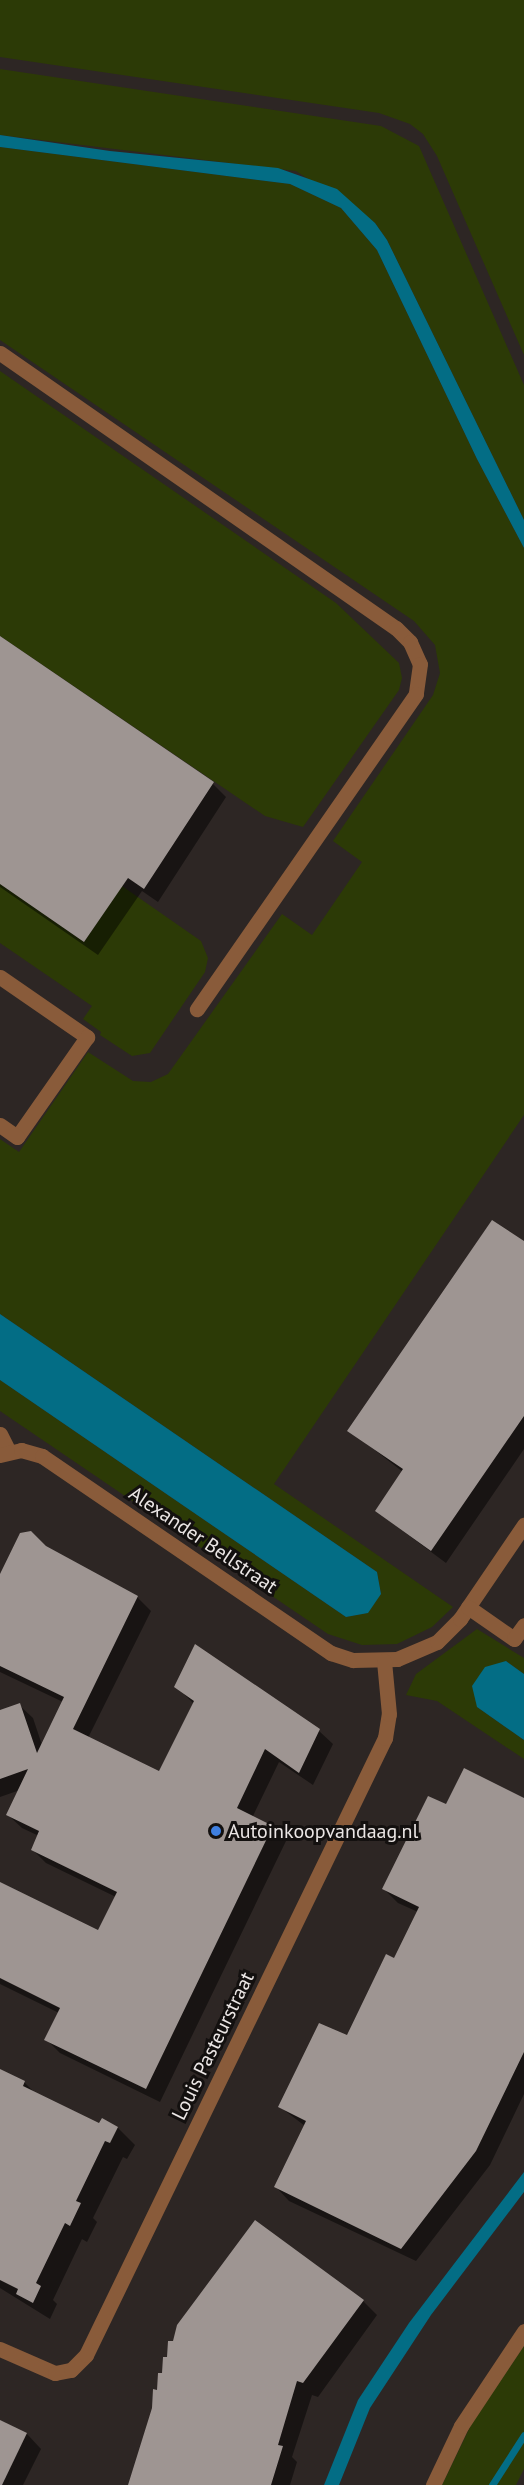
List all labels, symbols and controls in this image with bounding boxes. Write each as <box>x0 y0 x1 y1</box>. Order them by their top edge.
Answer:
street label: Alexander Bellstraat <box>124 1482 282 1598</box>
place label: Autoinkoopvandaag.nl <box>228 1819 418 1843</box>
marker: Autoinkoopvandaag.nl <box>209 1824 223 1838</box>
street label: Louis Pasteurstraat <box>167 1968 259 2124</box>

